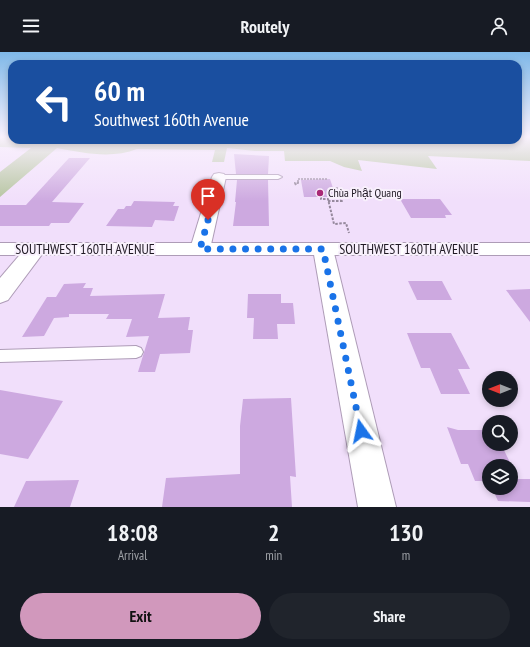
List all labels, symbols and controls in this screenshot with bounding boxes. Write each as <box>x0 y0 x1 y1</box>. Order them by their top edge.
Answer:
icon: menu <box>20 15 42 37</box>
text: Routely <box>241 15 289 38</box>
icon: person <box>488 15 510 37</box>
text: 60 m <box>94 72 145 109</box>
icon: left <box>28 76 80 128</box>
text: Southwest 160th Avenue <box>94 108 249 131</box>
pin <box>191 179 225 220</box>
icon: arrive <box>197 185 219 207</box>
place label: Chùa Phật Quang <box>328 185 402 200</box>
marker: Chùa Phật Quang <box>315 188 325 198</box>
street label: SOUTHWEST 160TH AVENUE <box>15 240 155 258</box>
street label: SOUTHWEST 160TH AVENUE <box>339 240 479 258</box>
north arrow <box>482 371 518 407</box>
map controls <box>482 371 518 495</box>
position arrow <box>340 410 382 452</box>
button: search <box>482 415 518 451</box>
button: layers <box>482 459 518 495</box>
text: 18:08 <box>107 517 159 548</box>
text: 2 <box>268 517 279 548</box>
text: 130 <box>389 517 423 548</box>
text: Arrival <box>118 547 147 564</box>
text: min <box>265 547 282 564</box>
text: m <box>402 547 410 564</box>
button: Exit <box>20 593 261 639</box>
button: Share <box>269 593 510 639</box>

